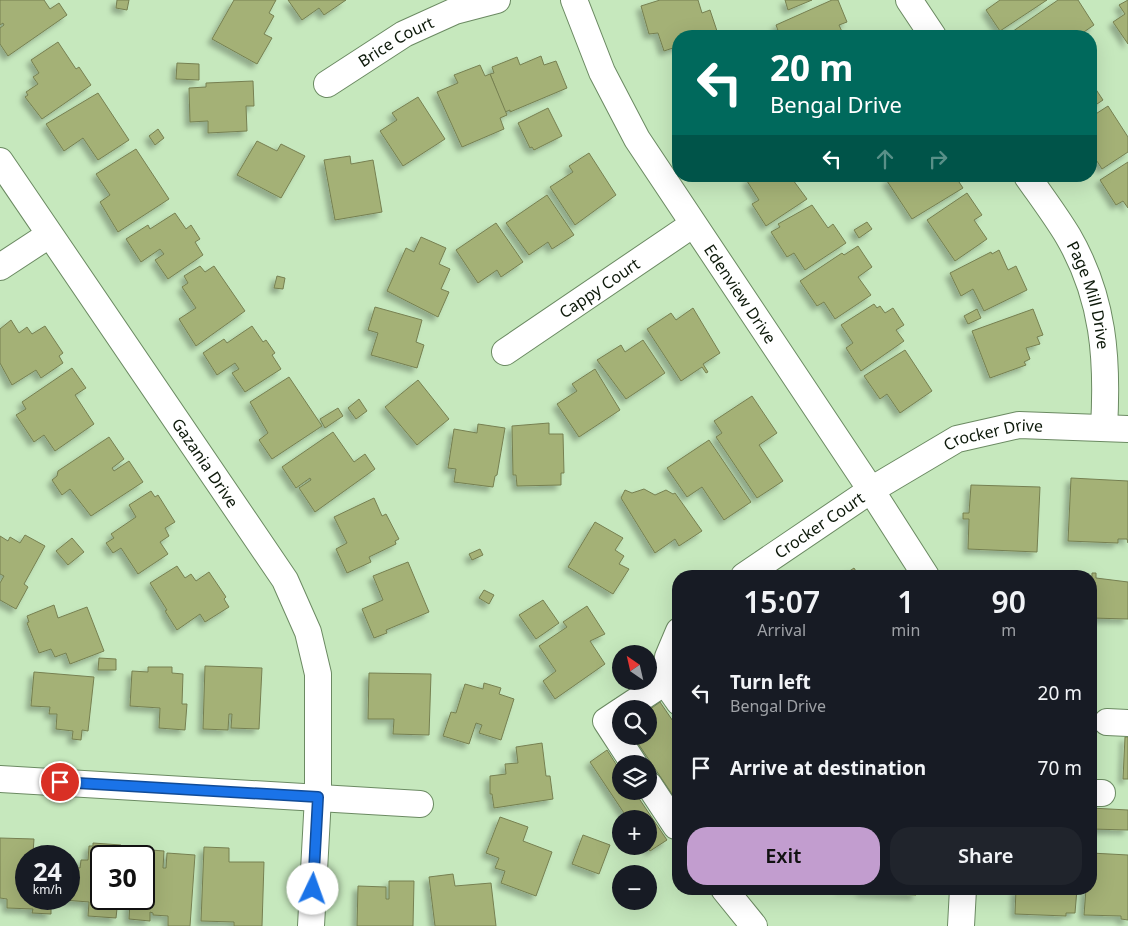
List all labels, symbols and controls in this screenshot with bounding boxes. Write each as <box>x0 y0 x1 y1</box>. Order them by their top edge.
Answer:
street label: Brice Court <box>354 11 437 72</box>
text: 20 m <box>770 44 853 91</box>
icon: left <box>687 50 752 115</box>
text: Bengal Drive <box>770 89 902 119</box>
icon: left <box>818 145 846 173</box>
icon: ahead <box>871 145 899 173</box>
icon: right <box>924 145 952 173</box>
street label: Page Mill Drive <box>1062 237 1114 350</box>
street label: Edenview Drive <box>699 240 781 348</box>
street label: Cappy Court <box>555 253 644 323</box>
street label: Gazania Drive <box>167 414 244 512</box>
street label: Crocker Drive <box>939 414 1043 456</box>
street label: Crocker Court <box>770 487 869 563</box>
text: 15:07 <box>743 581 820 622</box>
text: 1 <box>897 581 914 622</box>
text: 90 <box>991 581 1026 622</box>
text: Arrival <box>757 619 806 641</box>
text: min <box>891 619 920 641</box>
text: m <box>1001 619 1016 641</box>
north arrow <box>612 645 658 690</box>
map controls <box>612 645 657 910</box>
text: Turn left <box>730 669 811 695</box>
icon: left <box>687 679 715 707</box>
text: 20 m <box>1038 680 1082 706</box>
text: Bengal Drive <box>730 695 826 717</box>
button: search <box>612 700 657 745</box>
icon: arrive <box>687 754 715 782</box>
button: layers <box>612 755 657 800</box>
text: Arrive at destination <box>730 755 926 781</box>
text: 70 m <box>1038 755 1082 781</box>
pin <box>39 761 81 803</box>
icon: arrive <box>46 768 74 796</box>
button: + <box>612 810 657 855</box>
button: Exit <box>687 827 880 885</box>
button: Share <box>890 827 1082 885</box>
speed limit sign: 30 <box>90 845 155 910</box>
text: 24 <box>33 854 62 888</box>
position arrow <box>286 862 338 914</box>
button: − <box>612 865 657 910</box>
text: km/h <box>33 881 62 898</box>

